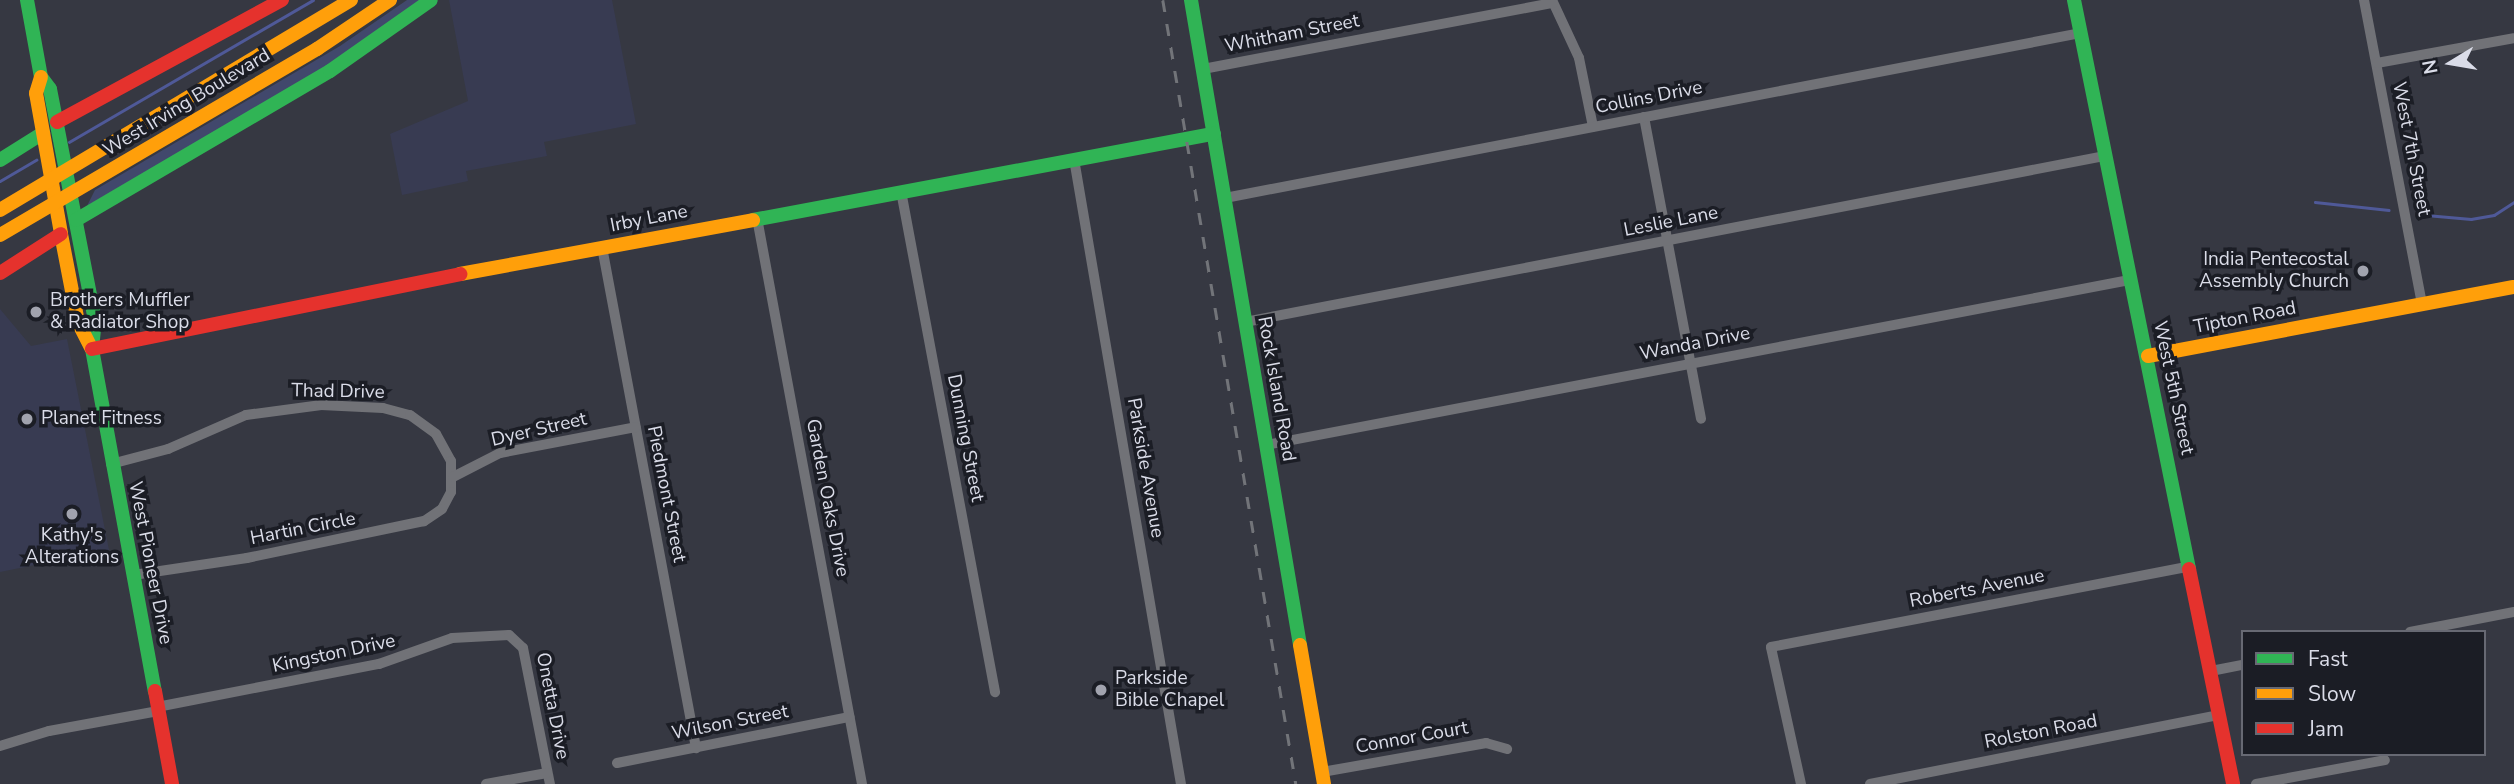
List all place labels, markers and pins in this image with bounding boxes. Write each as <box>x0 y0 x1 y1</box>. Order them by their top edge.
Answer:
place label: India Pentecostal Assembly Church <box>2199 249 2349 293</box>
marker: India Pentecostal Assembly Church <box>2355 263 2371 279</box>
place label: Brothers Muffler & Radiator Shop <box>50 290 190 334</box>
marker: Brothers Muffler & Radiator Shop <box>28 304 44 320</box>
place label: Planet Fitness <box>41 408 162 430</box>
marker: Planet Fitness <box>19 411 35 427</box>
marker: Kathy's Alterations <box>64 506 80 522</box>
place label: Kathy's Alterations <box>25 525 119 569</box>
place label: Parkside Bible Chapel <box>1115 668 1224 712</box>
marker: Parkside Bible Chapel <box>1093 682 1109 698</box>

